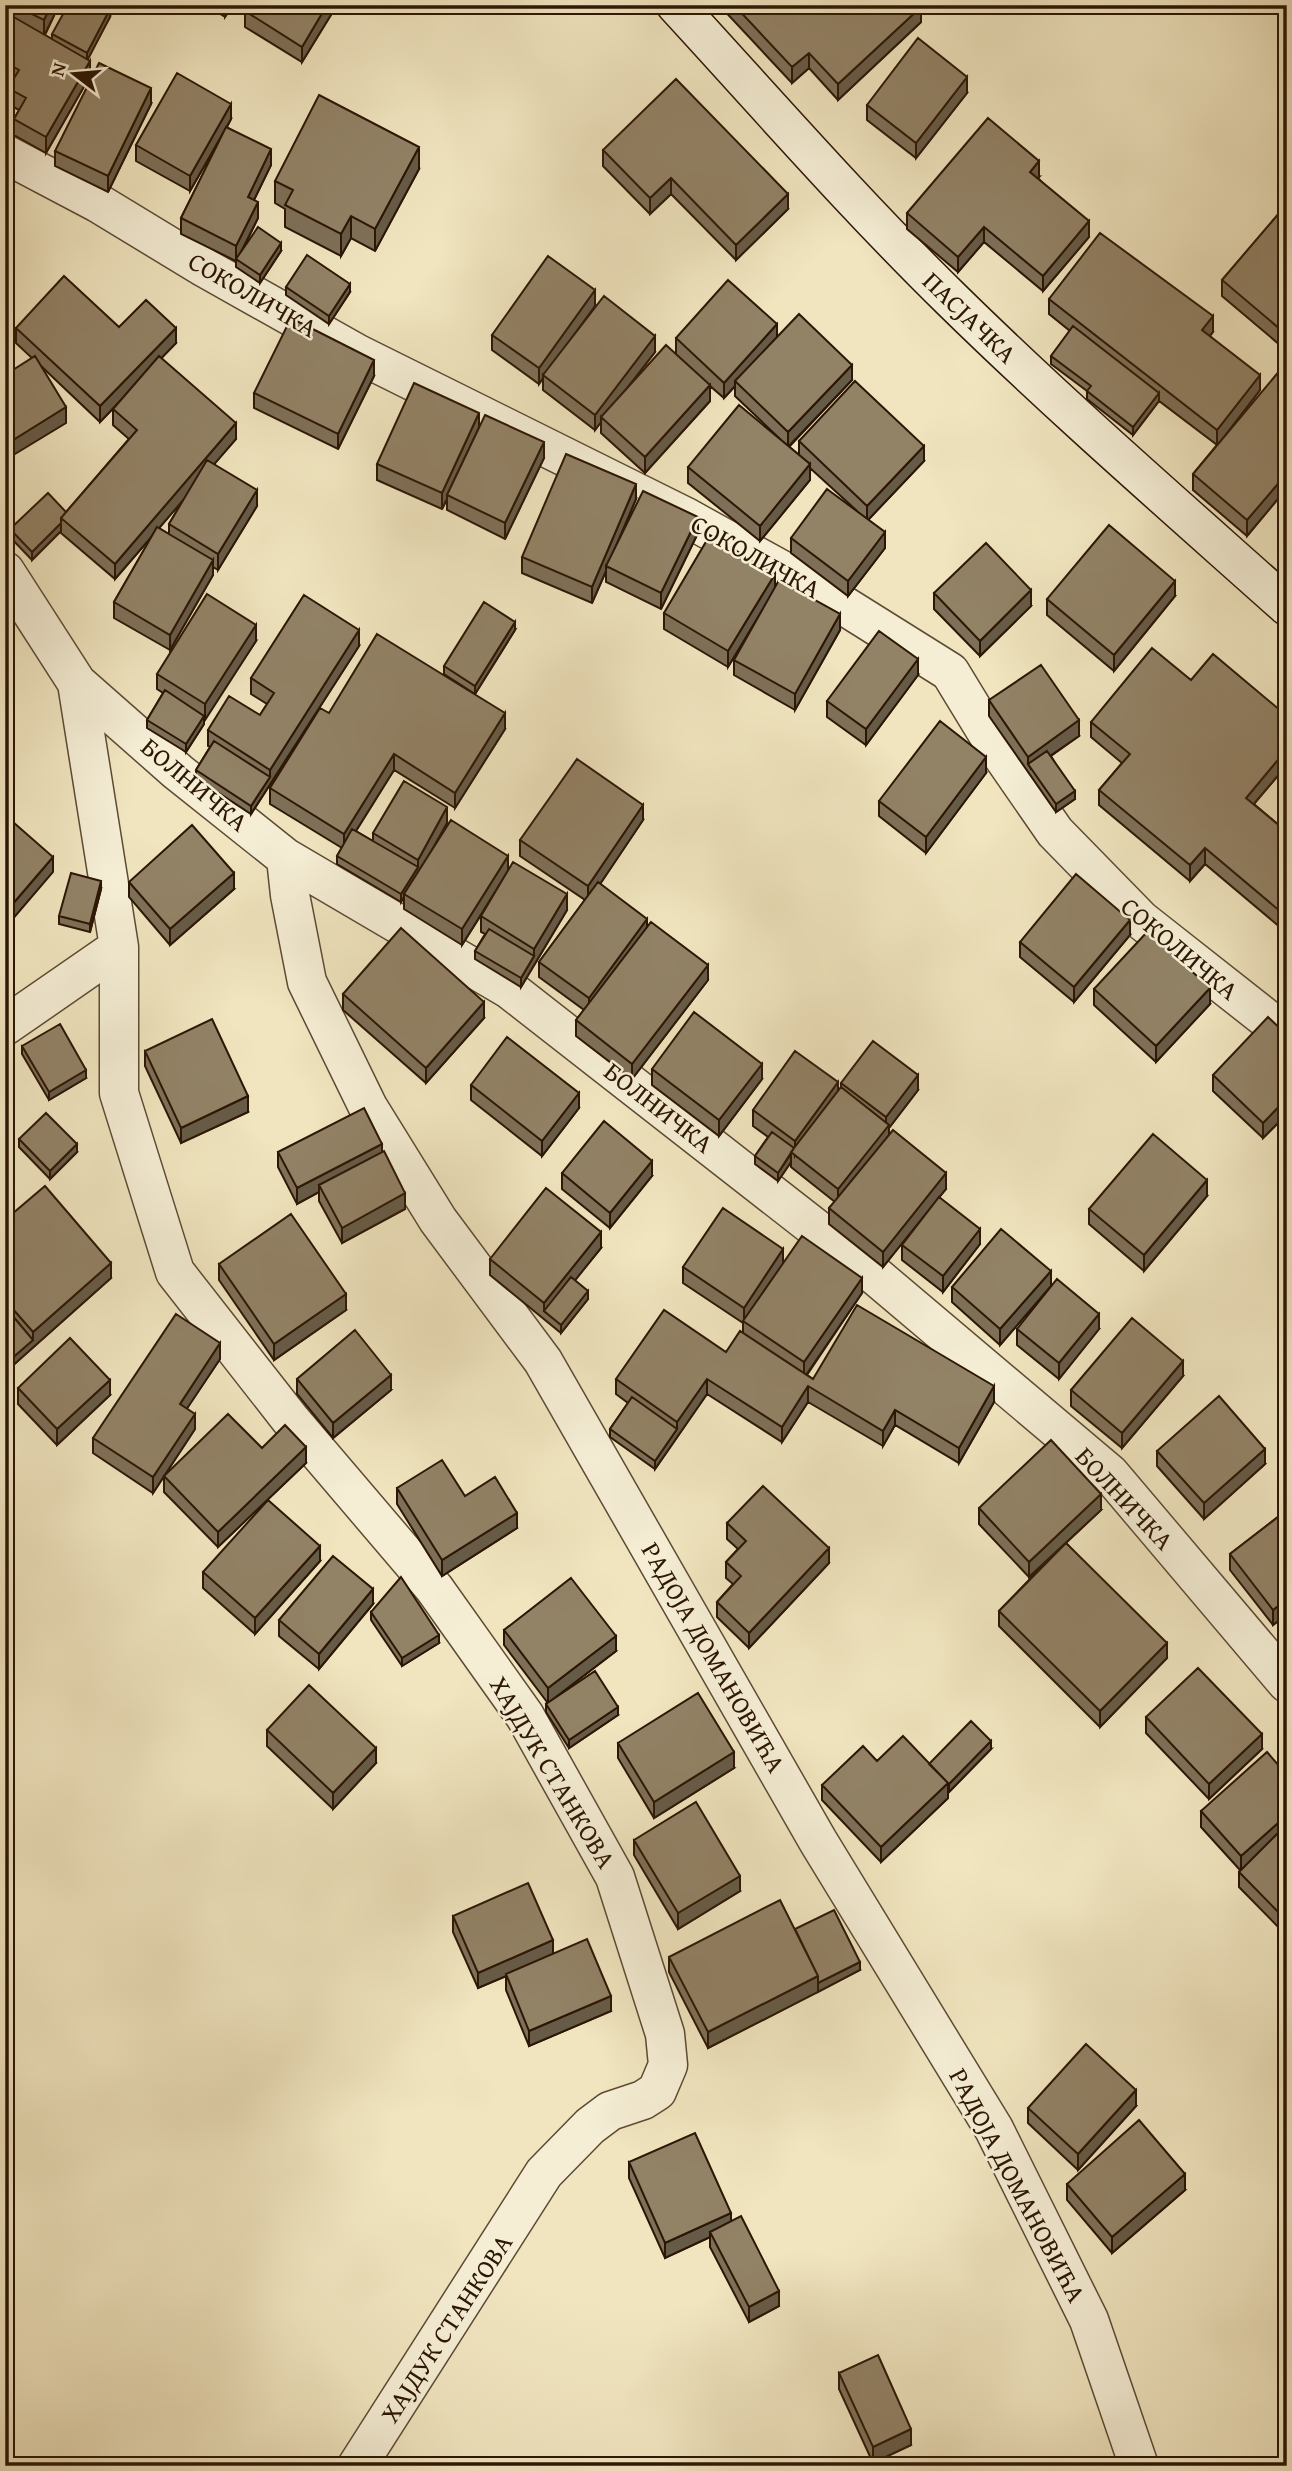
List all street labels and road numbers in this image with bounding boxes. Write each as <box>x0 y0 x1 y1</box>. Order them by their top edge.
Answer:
street label: СОКОЛИЧКА <box>181 241 325 347</box>
street label: ПАСЈАЧКА <box>914 262 1026 372</box>
street label: СОКОЛИЧКА <box>684 504 828 608</box>
street label: БОЛНИЧКА <box>133 727 257 841</box>
street label: СОКОЛИЧКА <box>1113 887 1248 1009</box>
street label: БОЛНИЧКА <box>596 1052 722 1162</box>
street label: БОЛНИЧКА <box>1067 1437 1184 1559</box>
street label: РАДОЈА ДОМАНОВИЋА <box>632 1534 796 1780</box>
street label: ХАЈДУК СТАНКОВА <box>480 1668 626 1876</box>
street label: РАДОЈА ДОМАНОВИЋА <box>940 2061 1096 2309</box>
street label: ХАЈДУК СТАНКОВА <box>370 2226 522 2430</box>

